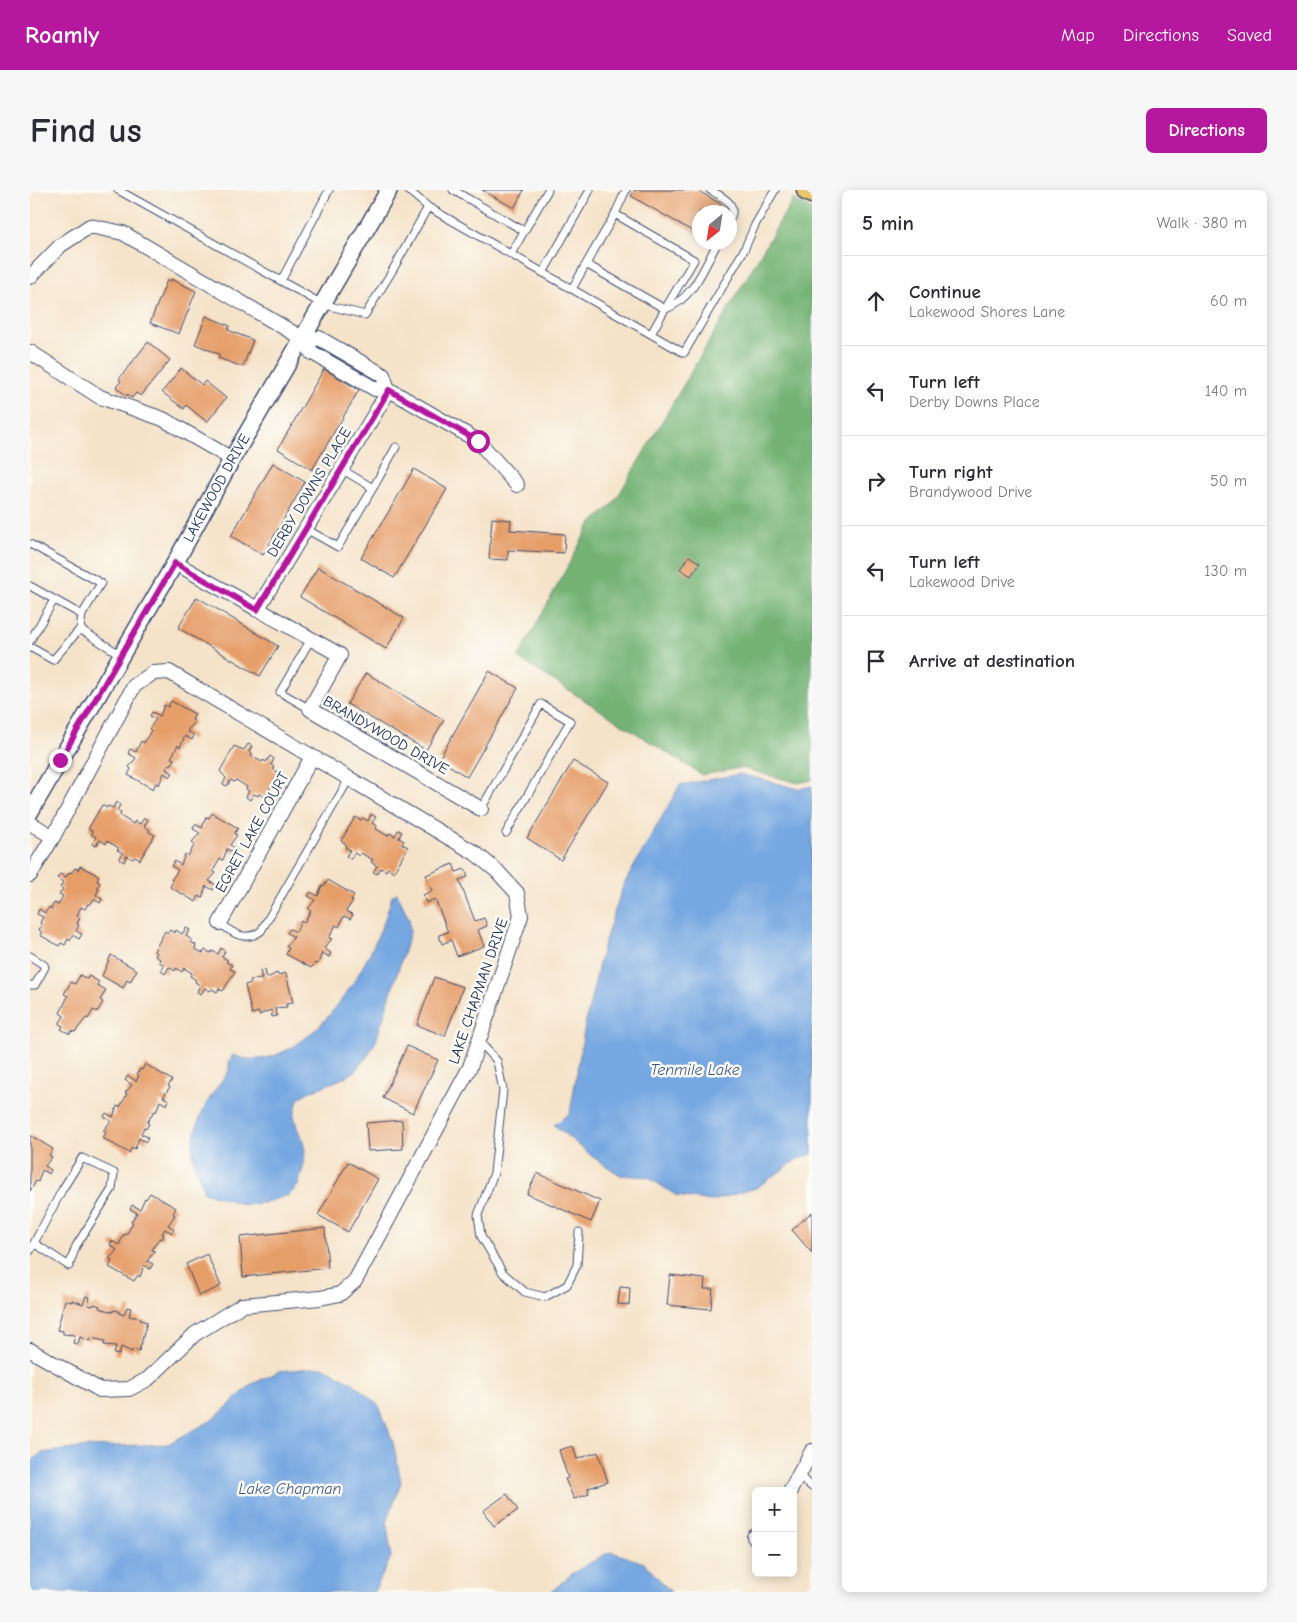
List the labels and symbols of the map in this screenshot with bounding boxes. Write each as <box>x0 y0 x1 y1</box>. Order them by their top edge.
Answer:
north arrow <box>692 205 737 250</box>
street label: DERBY DOWNS PLACE <box>263 424 355 560</box>
street label: LAKEWOOD DRIVE <box>179 430 254 545</box>
route start <box>467 430 490 453</box>
street label: BRANDYWOOD DRIVE <box>320 692 452 778</box>
route end <box>49 749 72 772</box>
street label: EGRET LAKE COURT <box>211 768 293 895</box>
street label: LAKE CHAPMAN DRIVE <box>445 916 511 1066</box>
water label: Tenmile Lake <box>650 1061 740 1079</box>
water label: Lake Chapman <box>239 1480 342 1498</box>

